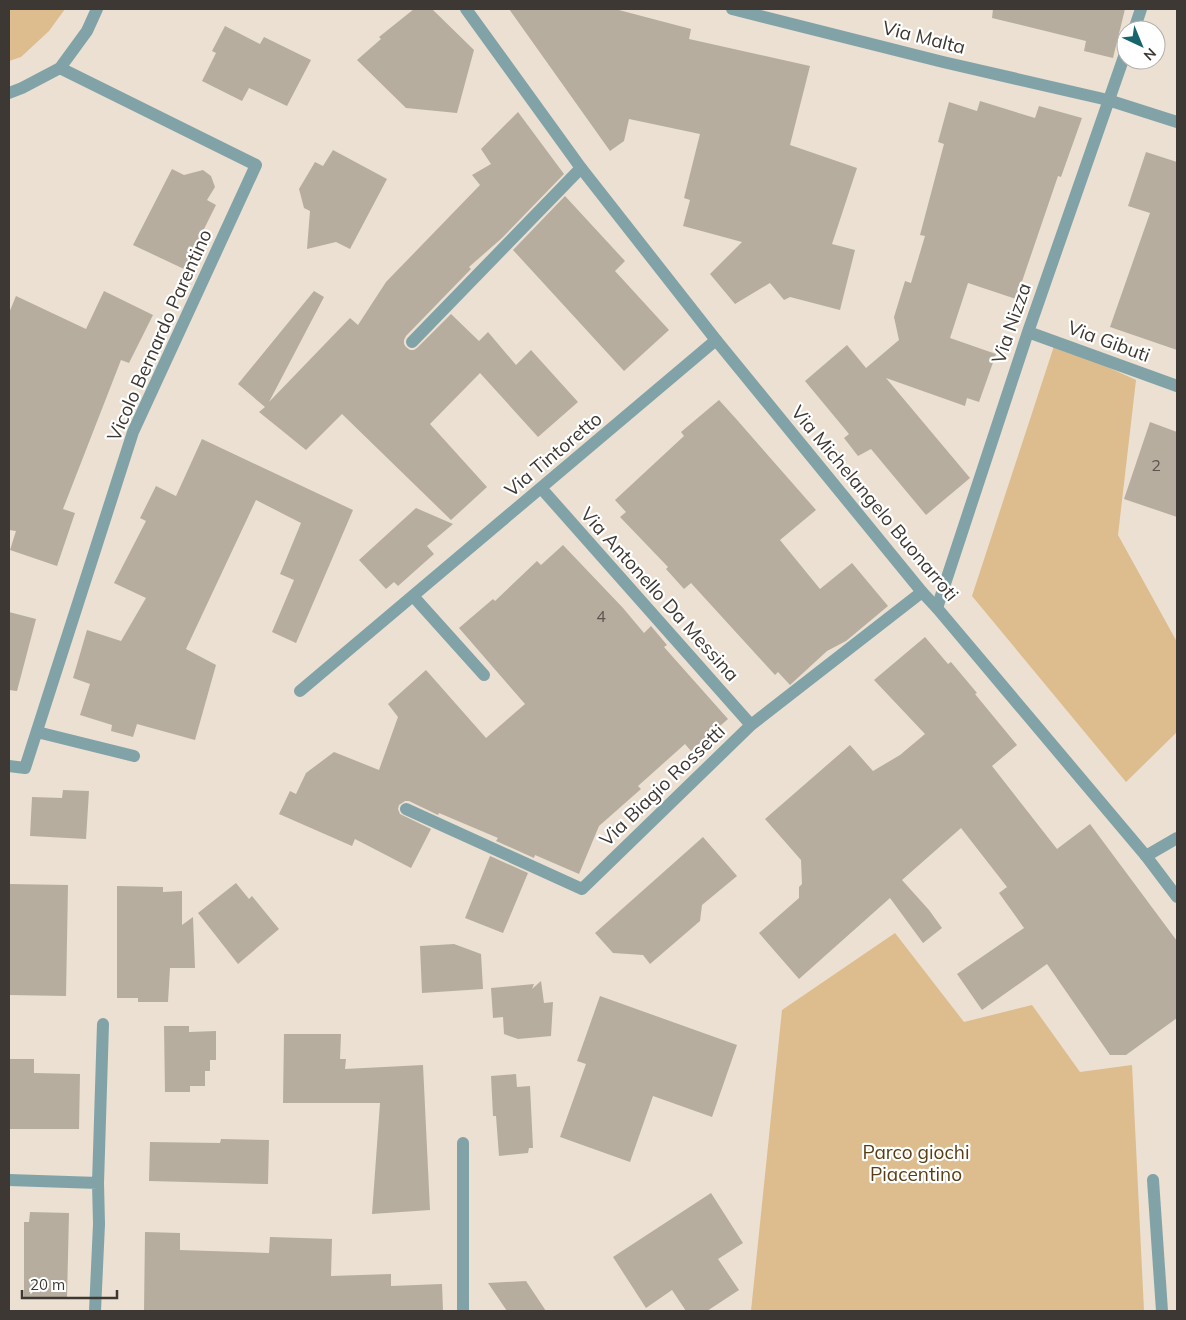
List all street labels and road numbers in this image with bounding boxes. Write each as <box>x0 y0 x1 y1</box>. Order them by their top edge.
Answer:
street label: Via Malta <box>880 15 968 59</box>
street label: Vicolo Bernardo Parentino <box>101 225 217 445</box>
street label: Via Nizza <box>986 279 1036 367</box>
street label: Via Gibuti <box>1064 315 1154 367</box>
street label: Via Michelangelo Buonarroti <box>786 400 964 606</box>
street label: Via Tintoretto <box>499 406 607 502</box>
street label: Via Antonello Da Messina <box>575 502 745 686</box>
street label: Via Biagio Rossetti <box>594 719 730 851</box>

